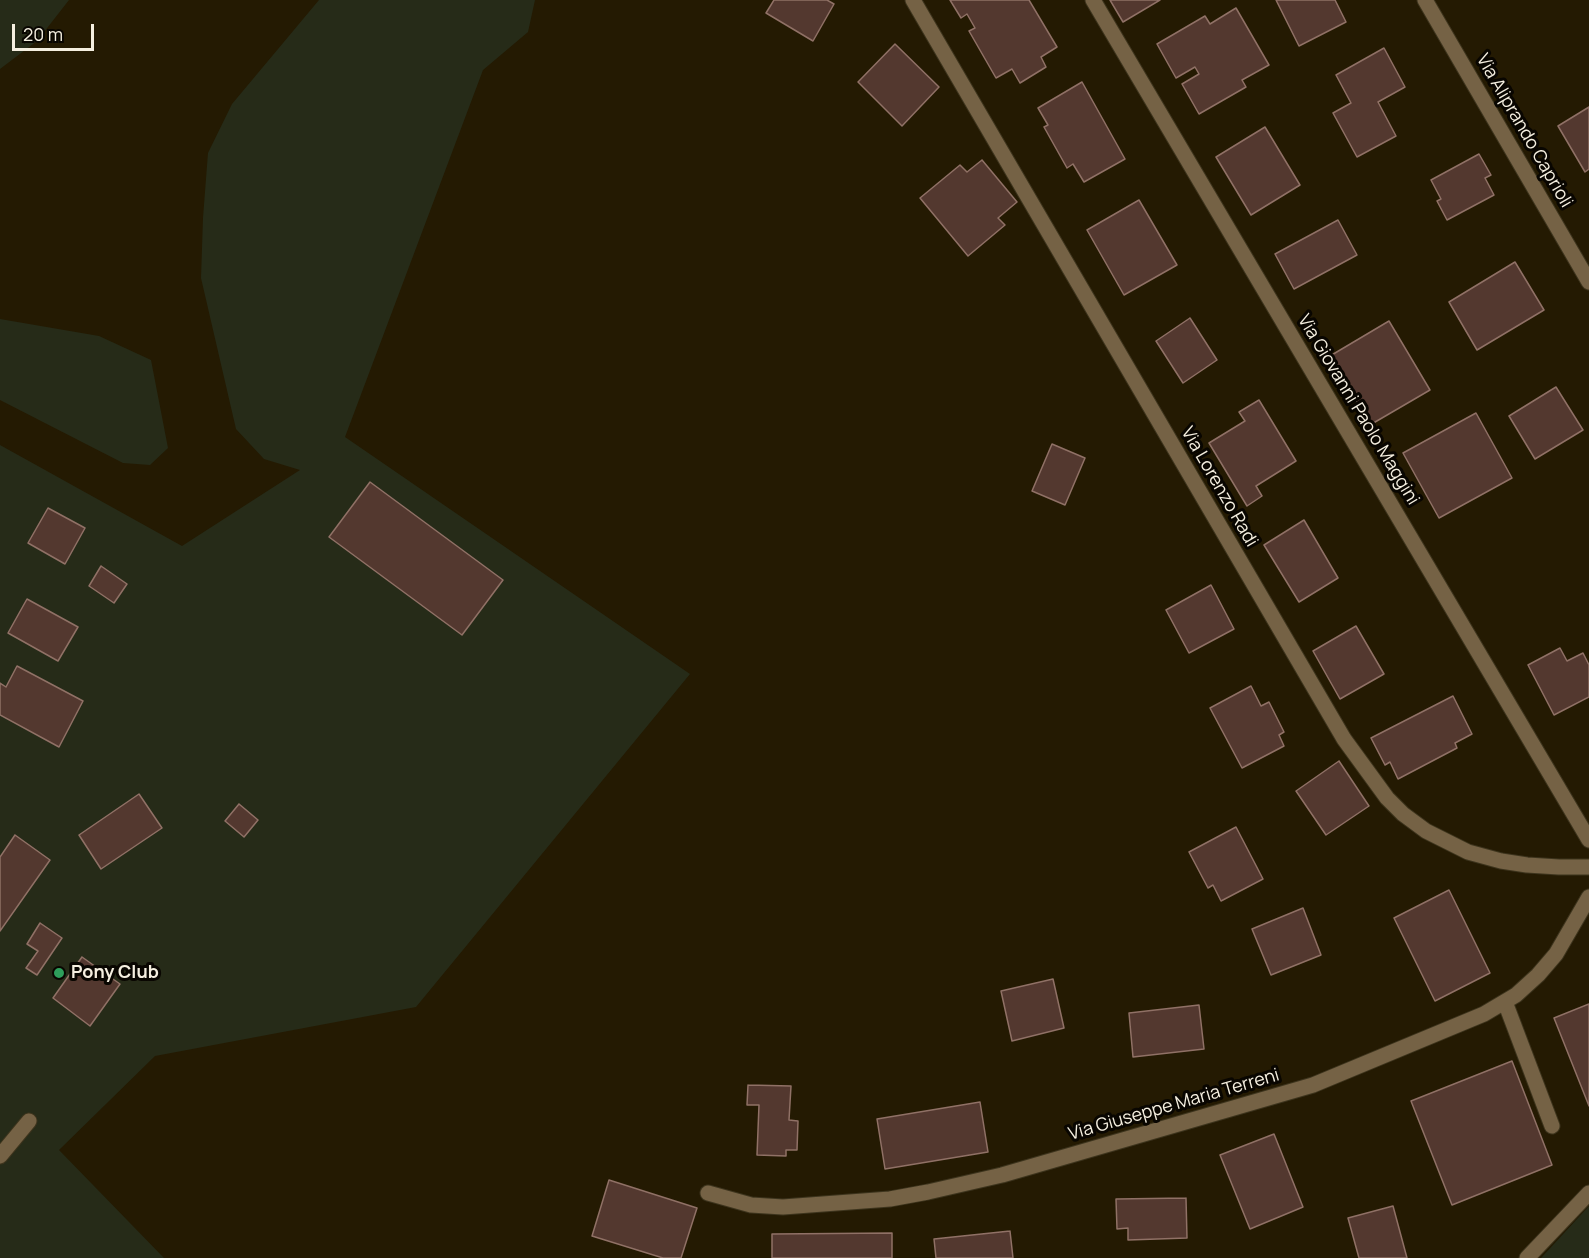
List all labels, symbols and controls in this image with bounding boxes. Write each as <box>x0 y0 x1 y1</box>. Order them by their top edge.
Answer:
scale bar <box>15 12 98 50</box>
text: 20 m <box>23 22 63 46</box>
street label: Via Aliprando Caprioli <box>1471 50 1577 212</box>
street label: Via Giovanni Paolo Maggini <box>1293 311 1423 509</box>
street label: Via Lorenzo Radi <box>1176 423 1262 551</box>
place label: Pony Club <box>71 962 159 984</box>
marker: Pony Club <box>52 966 66 980</box>
street label: Via Giuseppe Maria Terreni <box>1066 1065 1282 1145</box>

